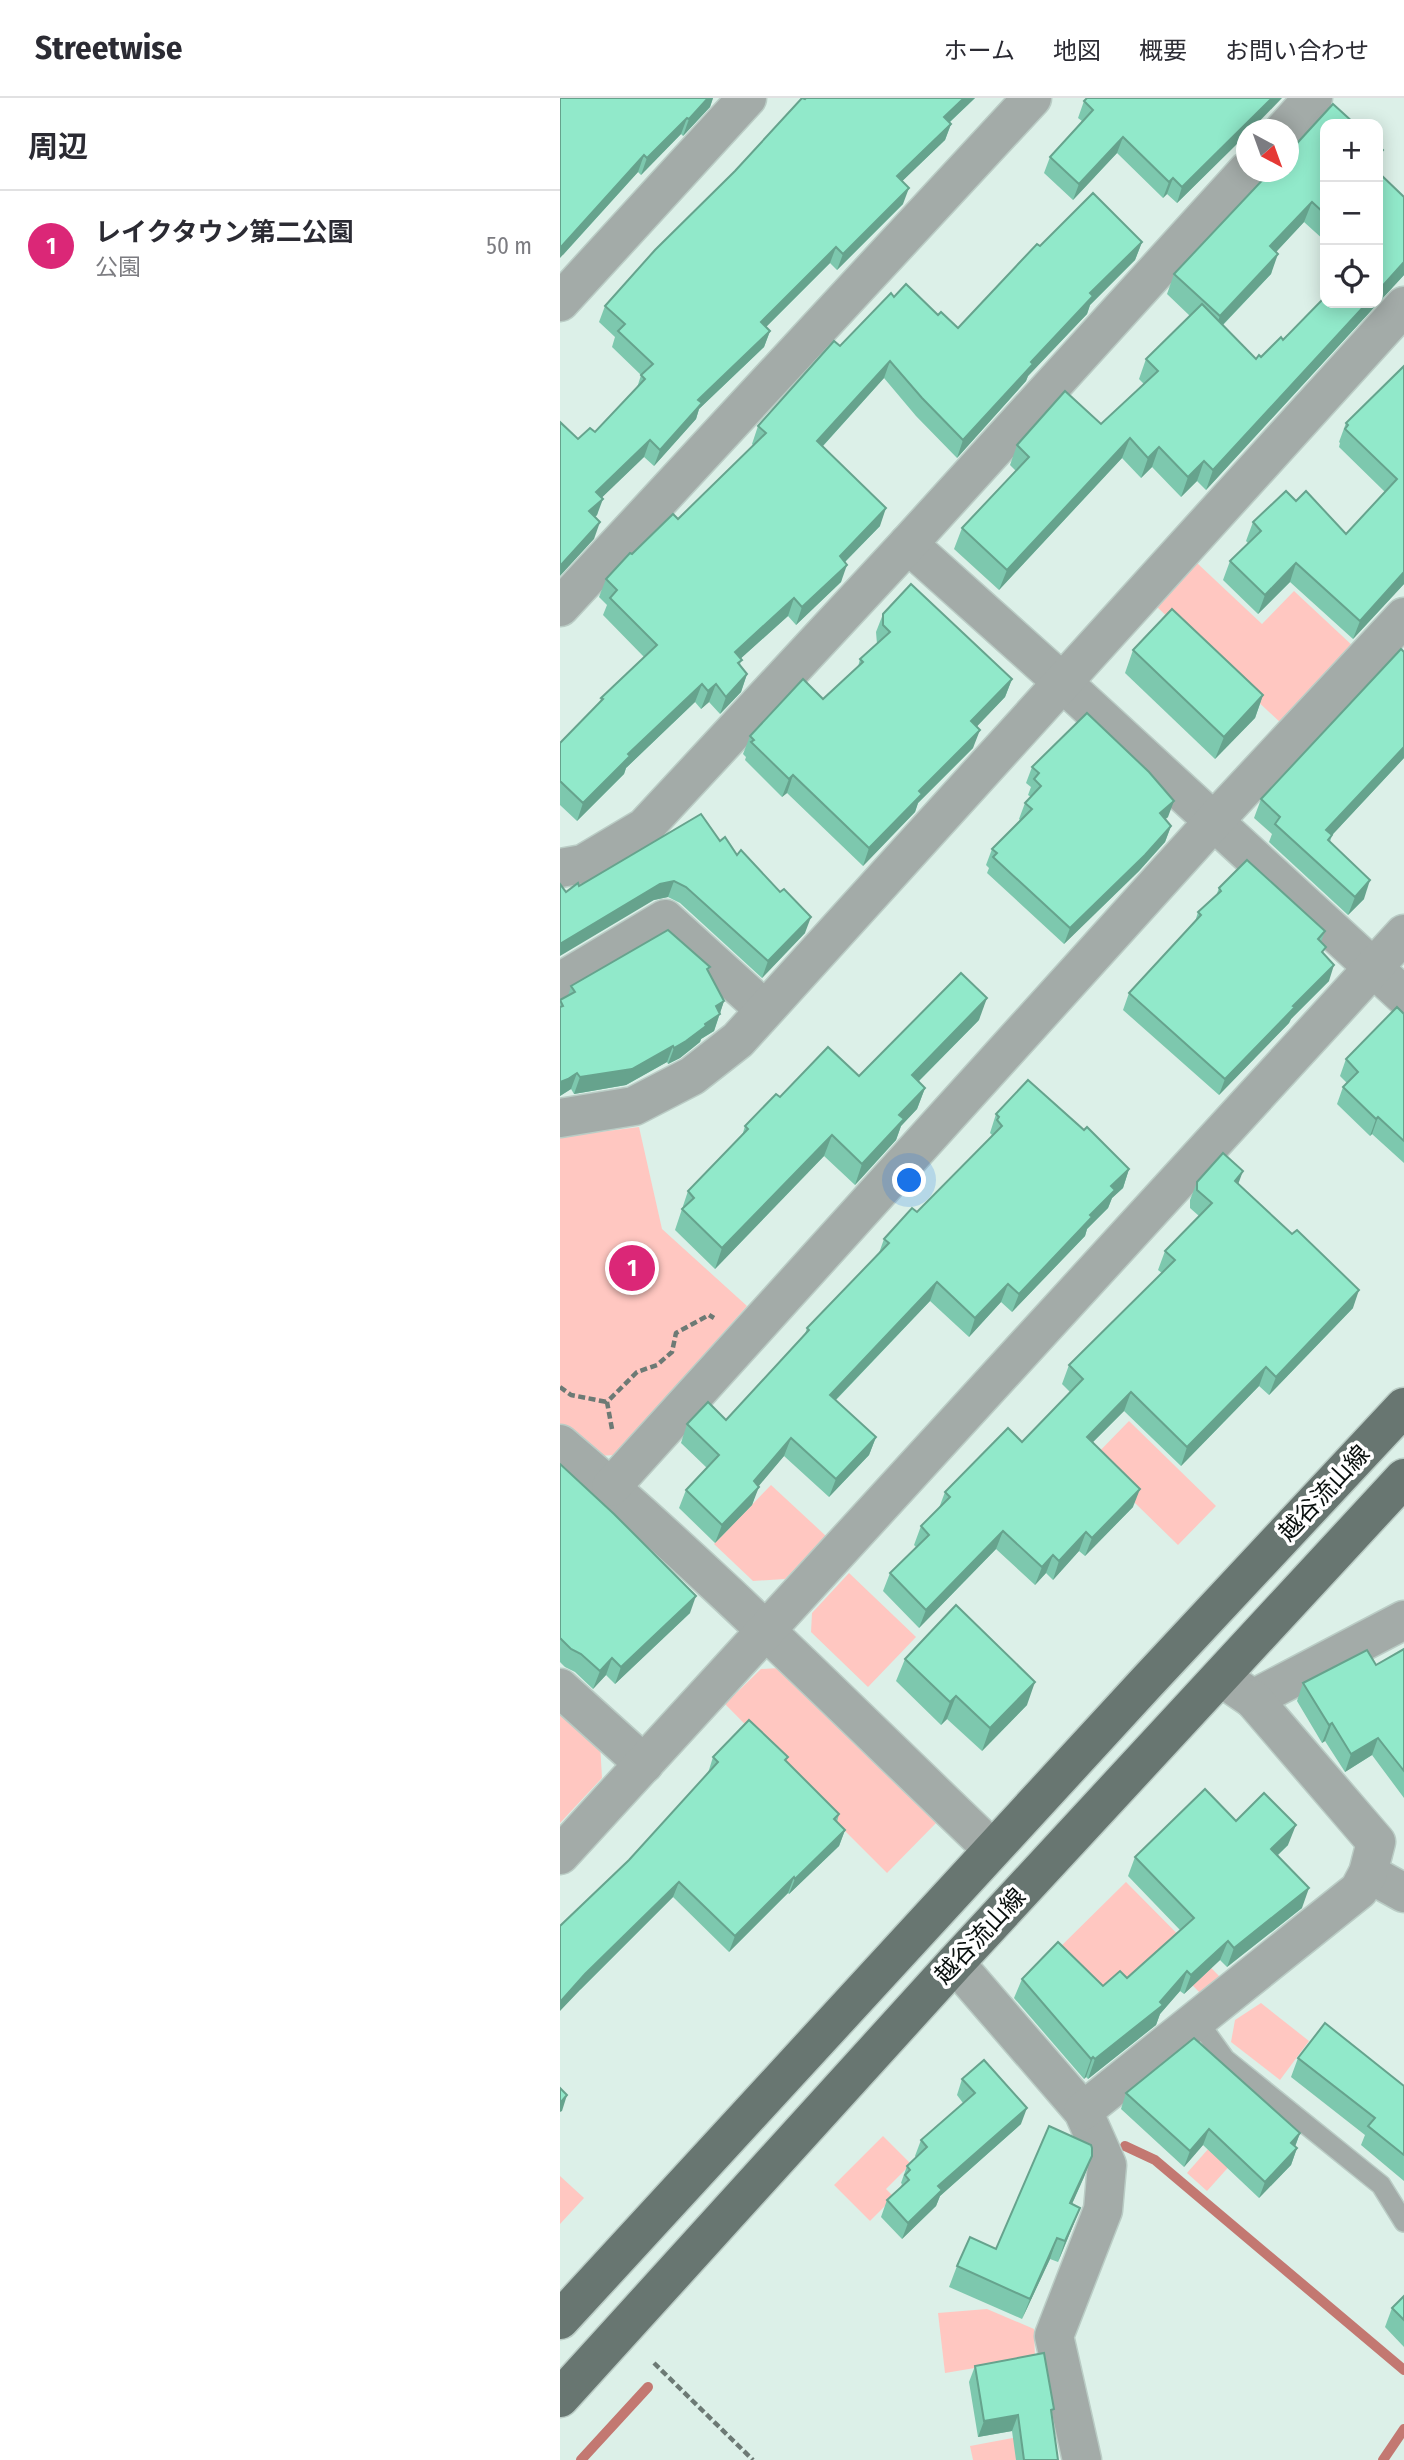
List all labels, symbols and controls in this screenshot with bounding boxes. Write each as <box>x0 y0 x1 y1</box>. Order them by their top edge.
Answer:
text: Streetwise <box>35 28 182 68</box>
text: ホーム <box>944 37 1015 65</box>
text: 地図 <box>1053 37 1101 65</box>
text: 概要 <box>1139 37 1187 65</box>
text: お問い合わせ <box>1225 37 1369 65</box>
north arrow <box>1236 119 1299 182</box>
map controls <box>1320 119 1383 308</box>
button: + <box>1320 119 1383 182</box>
text: 周辺 <box>28 129 88 165</box>
button: − <box>1320 182 1383 245</box>
text: レイクタウン第二公園 <box>95 217 353 248</box>
text: 1 <box>46 232 56 260</box>
text: 50 m <box>486 232 532 260</box>
button: locate <box>1320 245 1383 308</box>
text: 公園 <box>95 253 141 281</box>
your location <box>892 1163 926 1197</box>
pin: 1 <box>609 1242 655 1294</box>
street label: 越谷流山線 <box>1273 1440 1375 1546</box>
street label: 越谷流山線 <box>929 1883 1031 1989</box>

